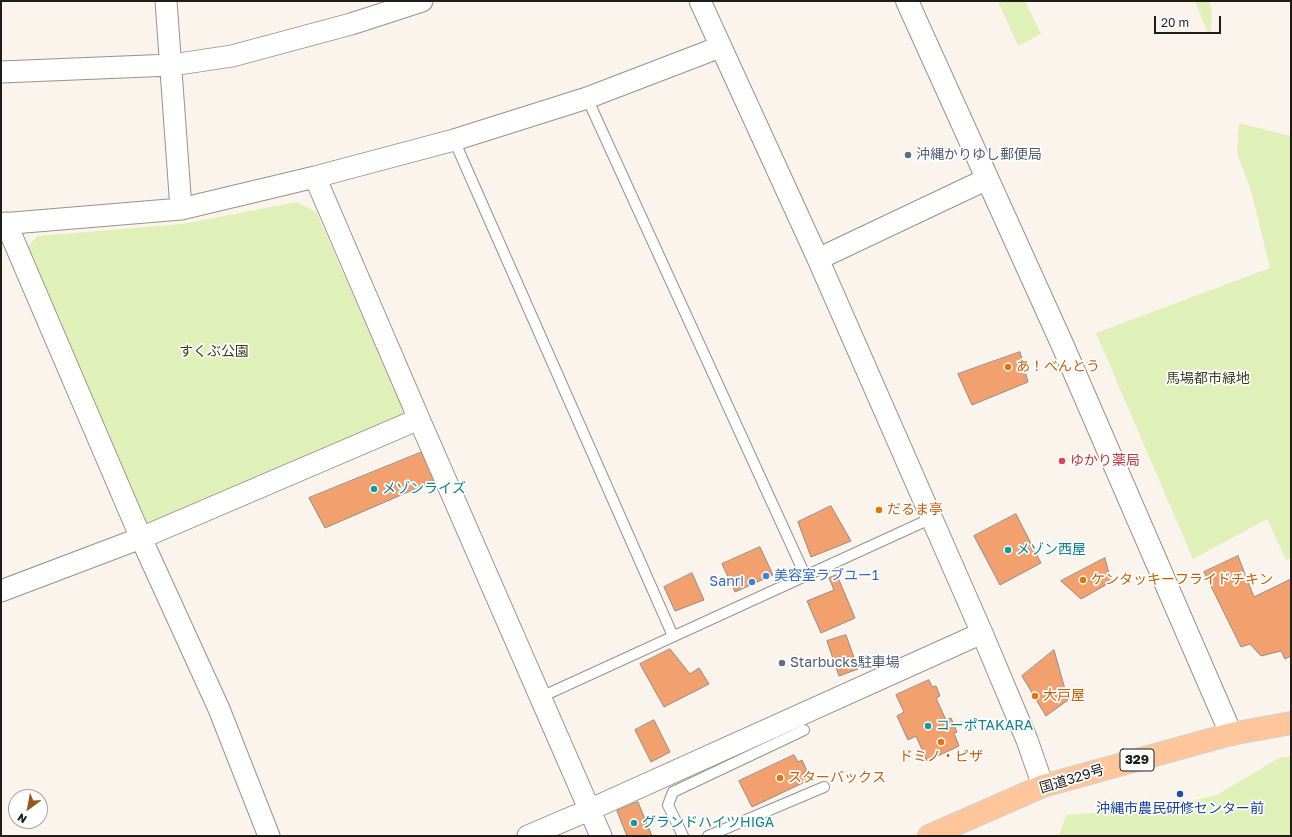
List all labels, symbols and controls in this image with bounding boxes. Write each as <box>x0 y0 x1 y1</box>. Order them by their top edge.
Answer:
scale bar <box>1156 8 1223 34</box>
text: 20 m <box>1161 15 1189 30</box>
place label: 沖縄かりゆし郵便局 <box>916 147 1042 163</box>
marker: 沖縄かりゆし郵便局 <box>903 150 913 160</box>
park label: すくぶ公園 <box>179 344 249 360</box>
place label: あ！べんとう <box>1016 359 1100 375</box>
marker: あ！べんとう <box>1003 362 1013 372</box>
park label: 馬場都市緑地 <box>1166 371 1250 387</box>
place label: ゆかり薬局 <box>1070 453 1140 469</box>
marker: ゆかり薬局 <box>1057 456 1067 466</box>
place label: メゾンライズ <box>382 481 466 497</box>
marker: メゾンライズ <box>369 484 379 494</box>
place label: だるま亭 <box>887 502 943 518</box>
marker: だるま亭 <box>874 505 884 515</box>
place label: メゾン西屋 <box>1016 542 1086 558</box>
marker: メゾン西屋 <box>1003 545 1013 555</box>
place label: 美容室ラブユー1 <box>774 568 879 584</box>
marker: 美容室ラブユー1 <box>761 571 771 581</box>
place label: ケンタッキーフライドチキン <box>1091 572 1273 588</box>
place label: Sanri <box>709 574 744 590</box>
marker: ケンタッキーフライドチキン <box>1078 575 1088 585</box>
marker: Sanri <box>747 577 757 587</box>
place label: Starbucks駐車場 <box>790 655 900 671</box>
marker: Starbucks駐車場 <box>777 658 787 668</box>
place label: 大戸屋 <box>1043 688 1085 704</box>
marker: 大戸屋 <box>1030 691 1040 701</box>
place label: コーポTAKARA <box>936 718 1033 734</box>
marker: コーポTAKARA <box>923 721 933 731</box>
marker: ドミノ・ピザ <box>936 737 946 747</box>
place label: ドミノ・ピザ <box>899 749 983 765</box>
road number: 329 <box>1120 749 1154 771</box>
street label: 国道329号 <box>1038 761 1106 797</box>
place label: スターバックス <box>788 770 886 786</box>
marker: スターバックス <box>775 773 785 783</box>
north arrow <box>8 789 48 829</box>
marker: 沖縄市農民研修センター前 <box>1175 789 1185 799</box>
place label: 沖縄市農民研修センター前 <box>1096 801 1264 817</box>
text: N <box>15 811 29 826</box>
place label: グランドハイツHIGA <box>642 815 774 831</box>
marker: グランドハイツHIGA <box>629 818 639 828</box>

